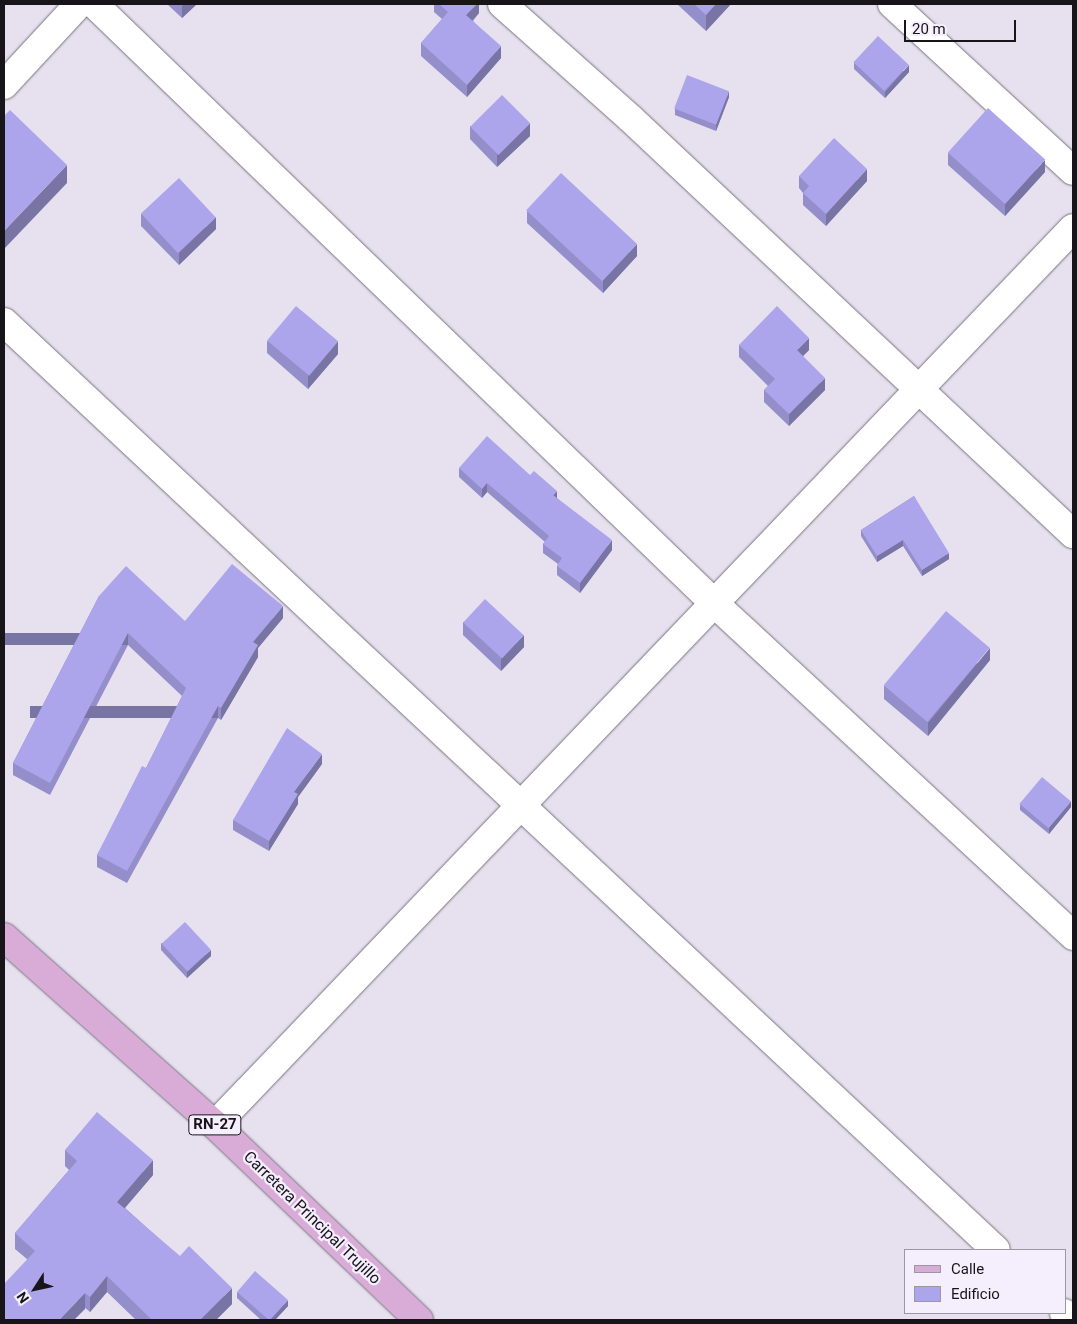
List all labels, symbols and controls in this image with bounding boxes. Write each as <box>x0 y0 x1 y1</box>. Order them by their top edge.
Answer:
scale bar <box>907 10 1020 42</box>
text: 20 m <box>912 20 946 38</box>
road number: RN-27 <box>188 1112 242 1138</box>
street label: Carretera Principal Trujillo <box>239 1147 385 1289</box>
legend <box>904 1249 1067 1314</box>
text: Calle <box>951 1260 984 1278</box>
north arrow <box>10 1264 60 1314</box>
text: Edificio <box>951 1285 1000 1303</box>
text: N <box>13 1289 32 1306</box>

